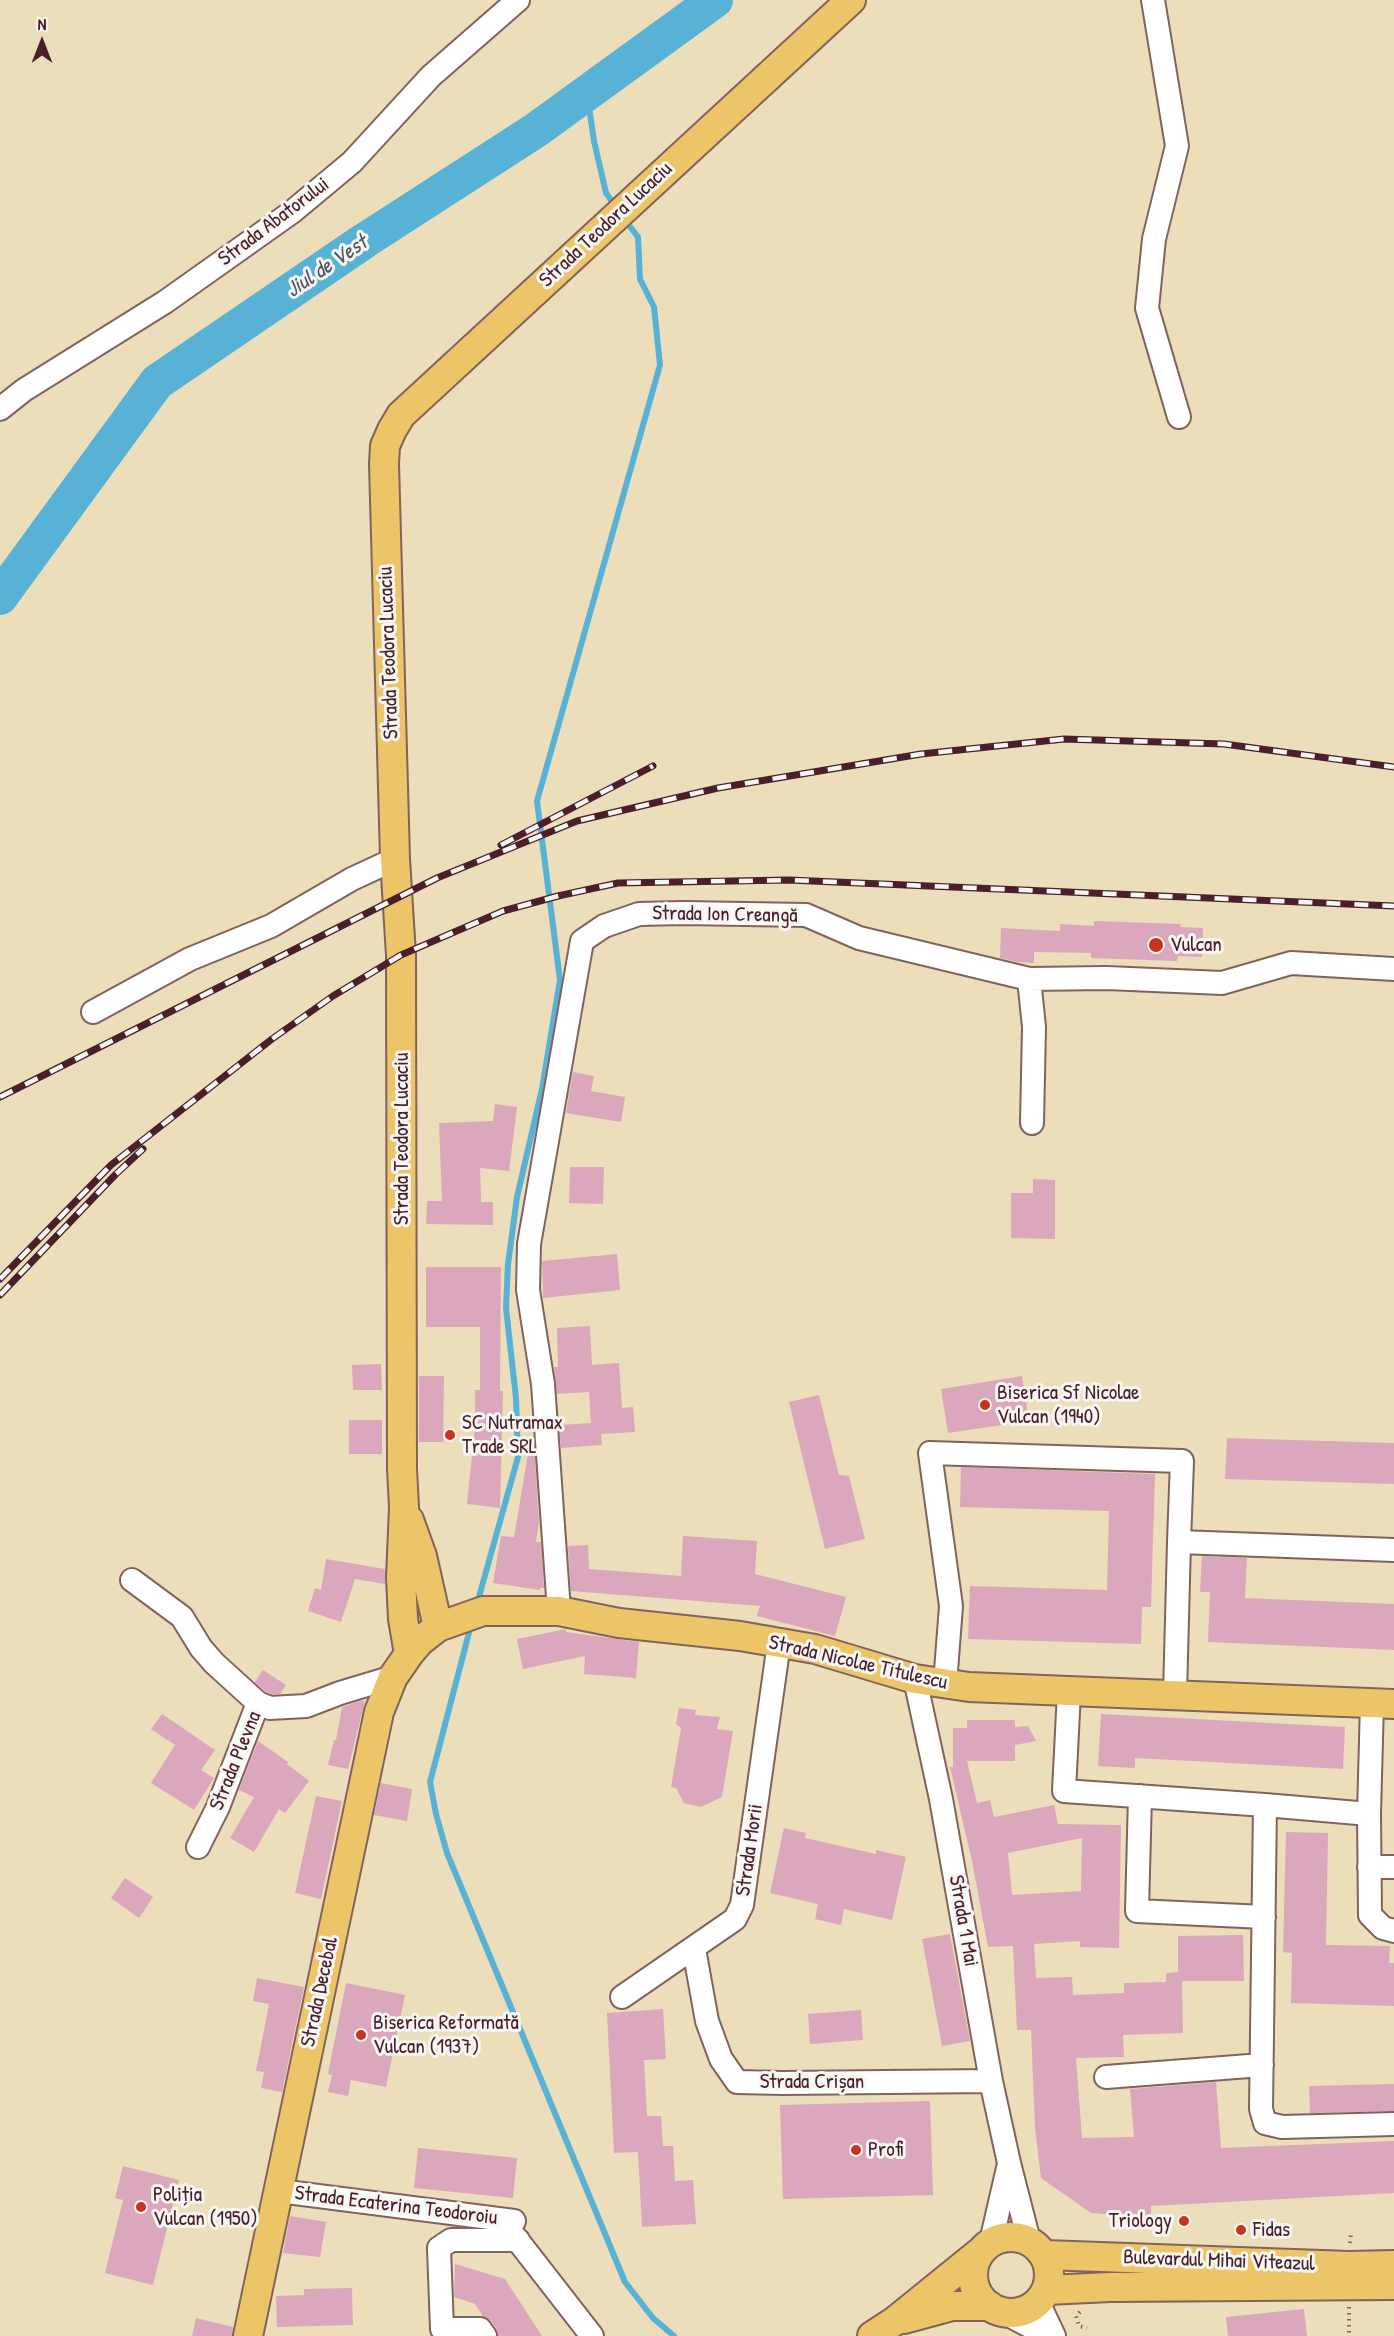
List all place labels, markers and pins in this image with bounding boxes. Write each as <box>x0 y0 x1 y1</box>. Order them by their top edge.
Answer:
place label: Vulcan <box>1170 932 1222 958</box>
marker: Vulcan <box>1147 936 1165 954</box>
place label: Biserica Sf Nicolae Vulcan (1940) <box>997 1380 1139 1430</box>
marker: Biserica Sf Nicolae Vulcan (1940) <box>978 1398 992 1412</box>
place label: SC Nutramax Trade SRL <box>462 1410 563 1460</box>
marker: SC Nutramax Trade SRL <box>443 1428 457 1442</box>
place label: Biserica Reformată Vulcan (1937) <box>373 2010 519 2060</box>
marker: Biserica Reformată Vulcan (1937) <box>354 2028 368 2042</box>
place label: Profi <box>868 2137 903 2163</box>
marker: Profi <box>849 2143 863 2157</box>
place label: Poliția Vulcan (1950) <box>153 2182 258 2232</box>
marker: Poliția Vulcan (1950) <box>134 2200 148 2214</box>
place label: Triology <box>1109 2208 1172 2234</box>
marker: Triology <box>1177 2214 1191 2228</box>
place label: Fidas <box>1253 2217 1290 2243</box>
marker: Fidas <box>1234 2223 1248 2237</box>

